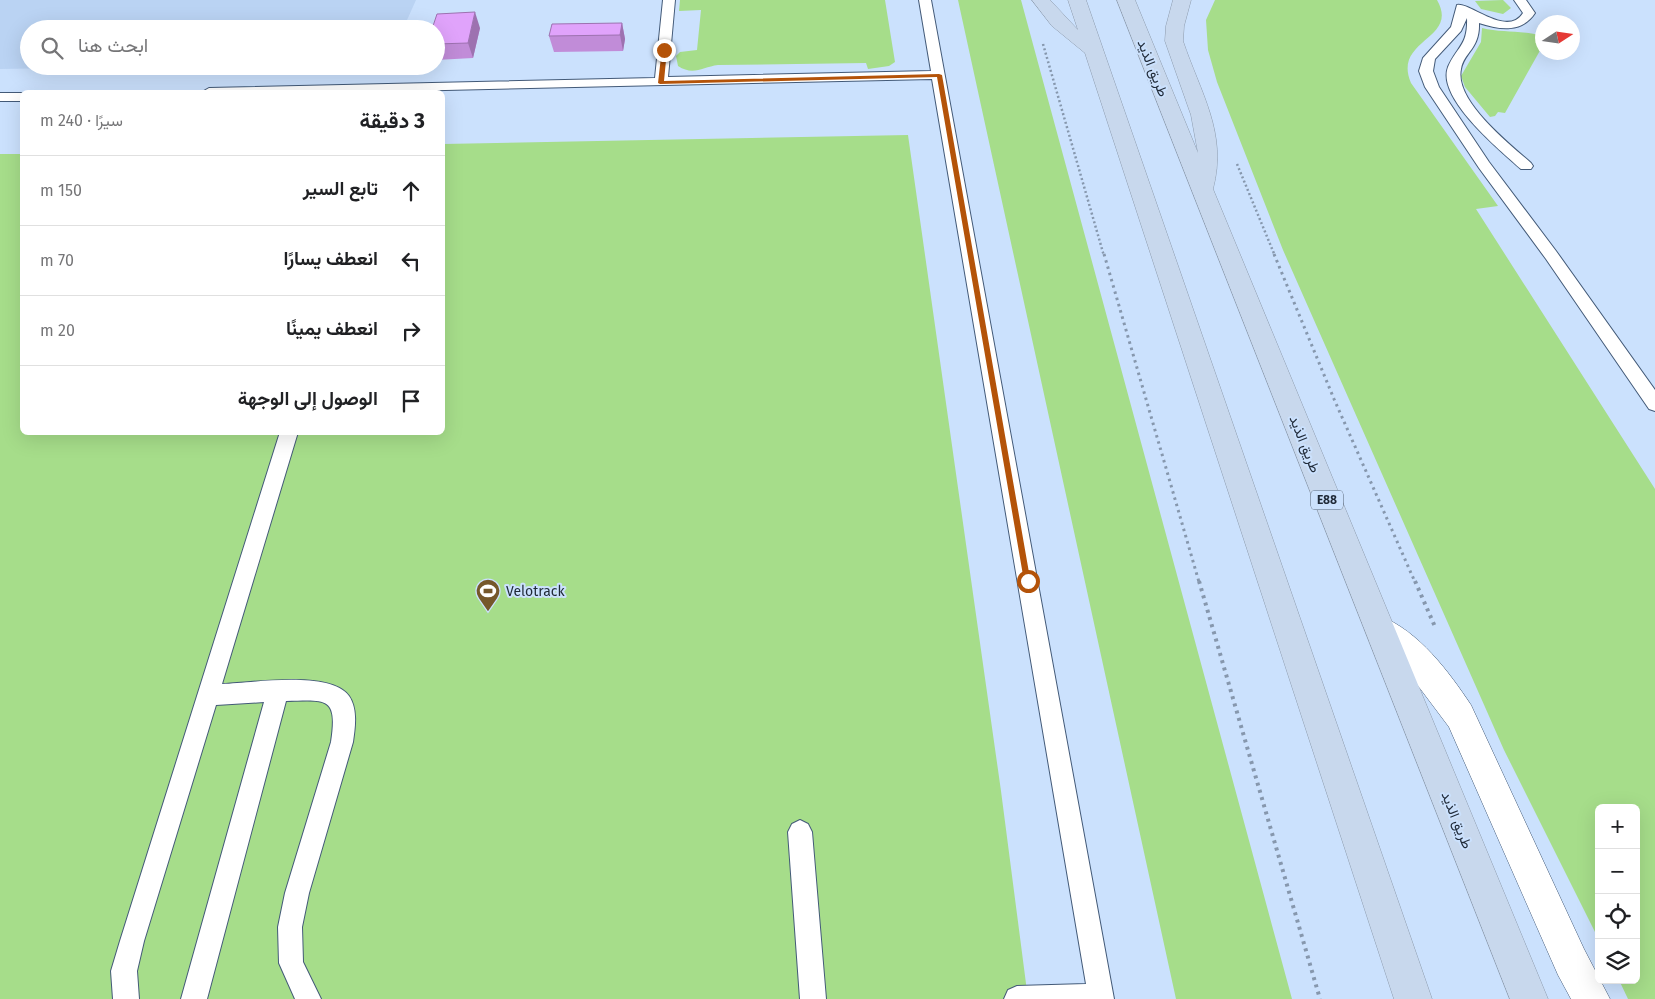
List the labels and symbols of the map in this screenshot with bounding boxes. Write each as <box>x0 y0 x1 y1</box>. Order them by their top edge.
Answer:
north arrow <box>1535 15 1580 60</box>
street label: طريق الذيد <box>1133 37 1172 99</box>
route end <box>653 39 676 62</box>
street label: طريق الذيد <box>1285 413 1324 475</box>
road number: E88 <box>1311 490 1343 510</box>
route start <box>1017 570 1040 593</box>
sports icon: Velotrack <box>475 578 501 612</box>
place label: Velotrack <box>506 583 566 600</box>
street label: طريق الذيد <box>1437 789 1476 851</box>

